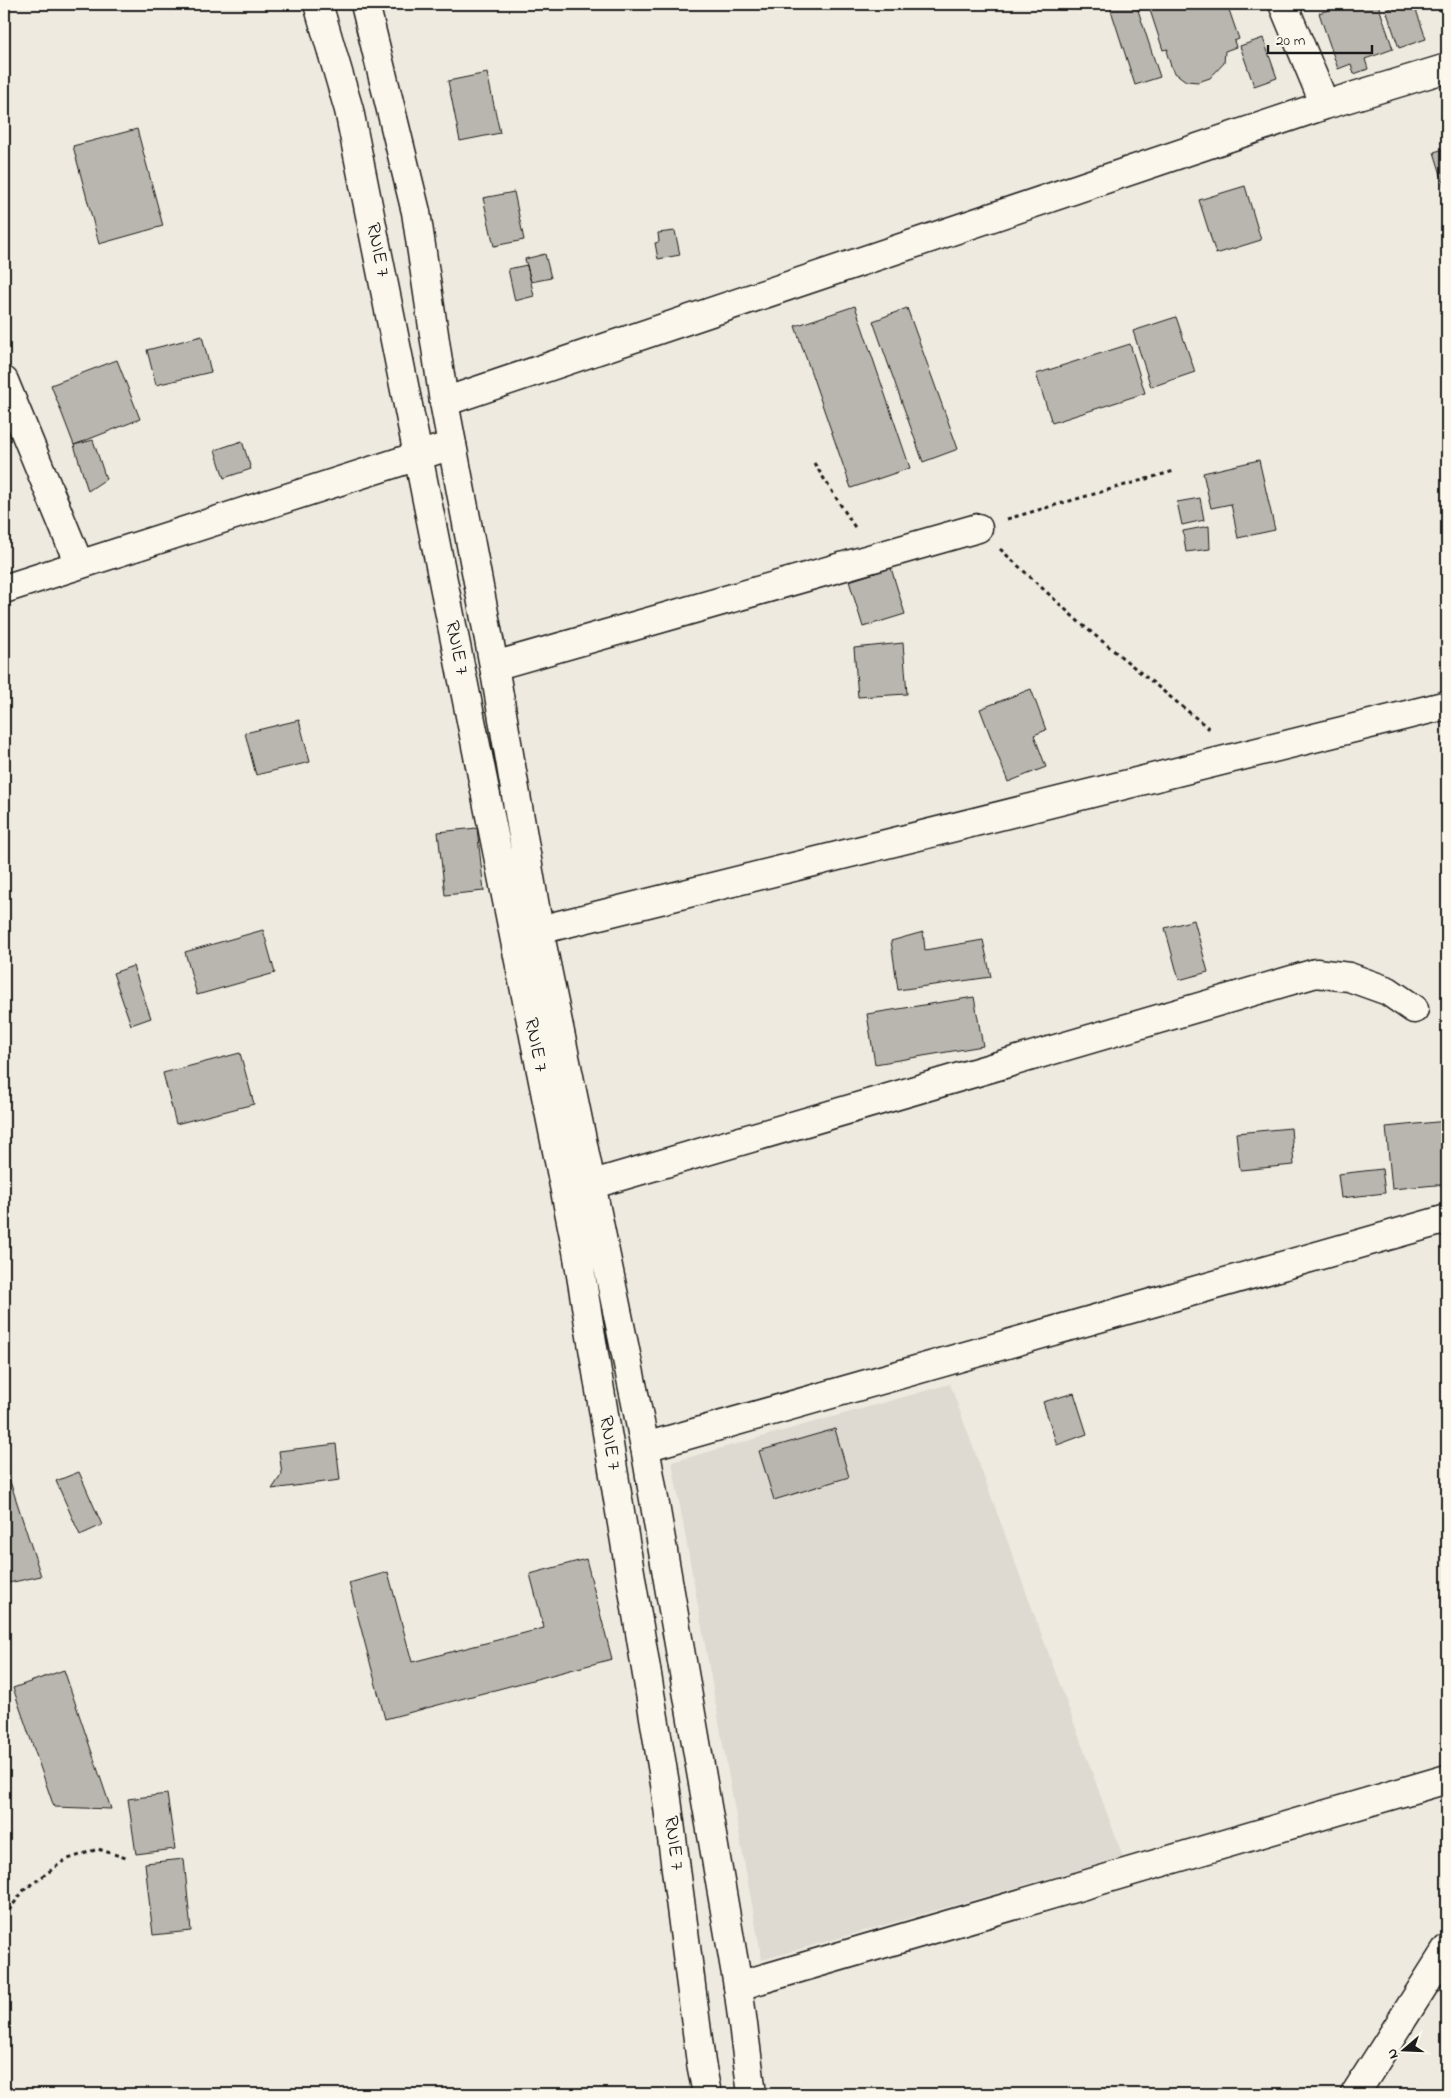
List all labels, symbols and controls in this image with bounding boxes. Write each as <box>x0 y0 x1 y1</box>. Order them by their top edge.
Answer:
scale bar <box>1268 22 1372 54</box>
text: 20 m <box>1276 30 1306 52</box>
street label: RNIE 7 <box>358 220 396 280</box>
street label: RNIE 7 <box>437 618 475 678</box>
street label: RNIE 7 <box>516 1015 554 1075</box>
street label: RNIE 7 <box>590 1414 628 1472</box>
street label: RNIE 7 <box>655 1814 691 1872</box>
north arrow <box>1378 2026 1428 2076</box>
text: N <box>1382 2046 1405 2062</box>

